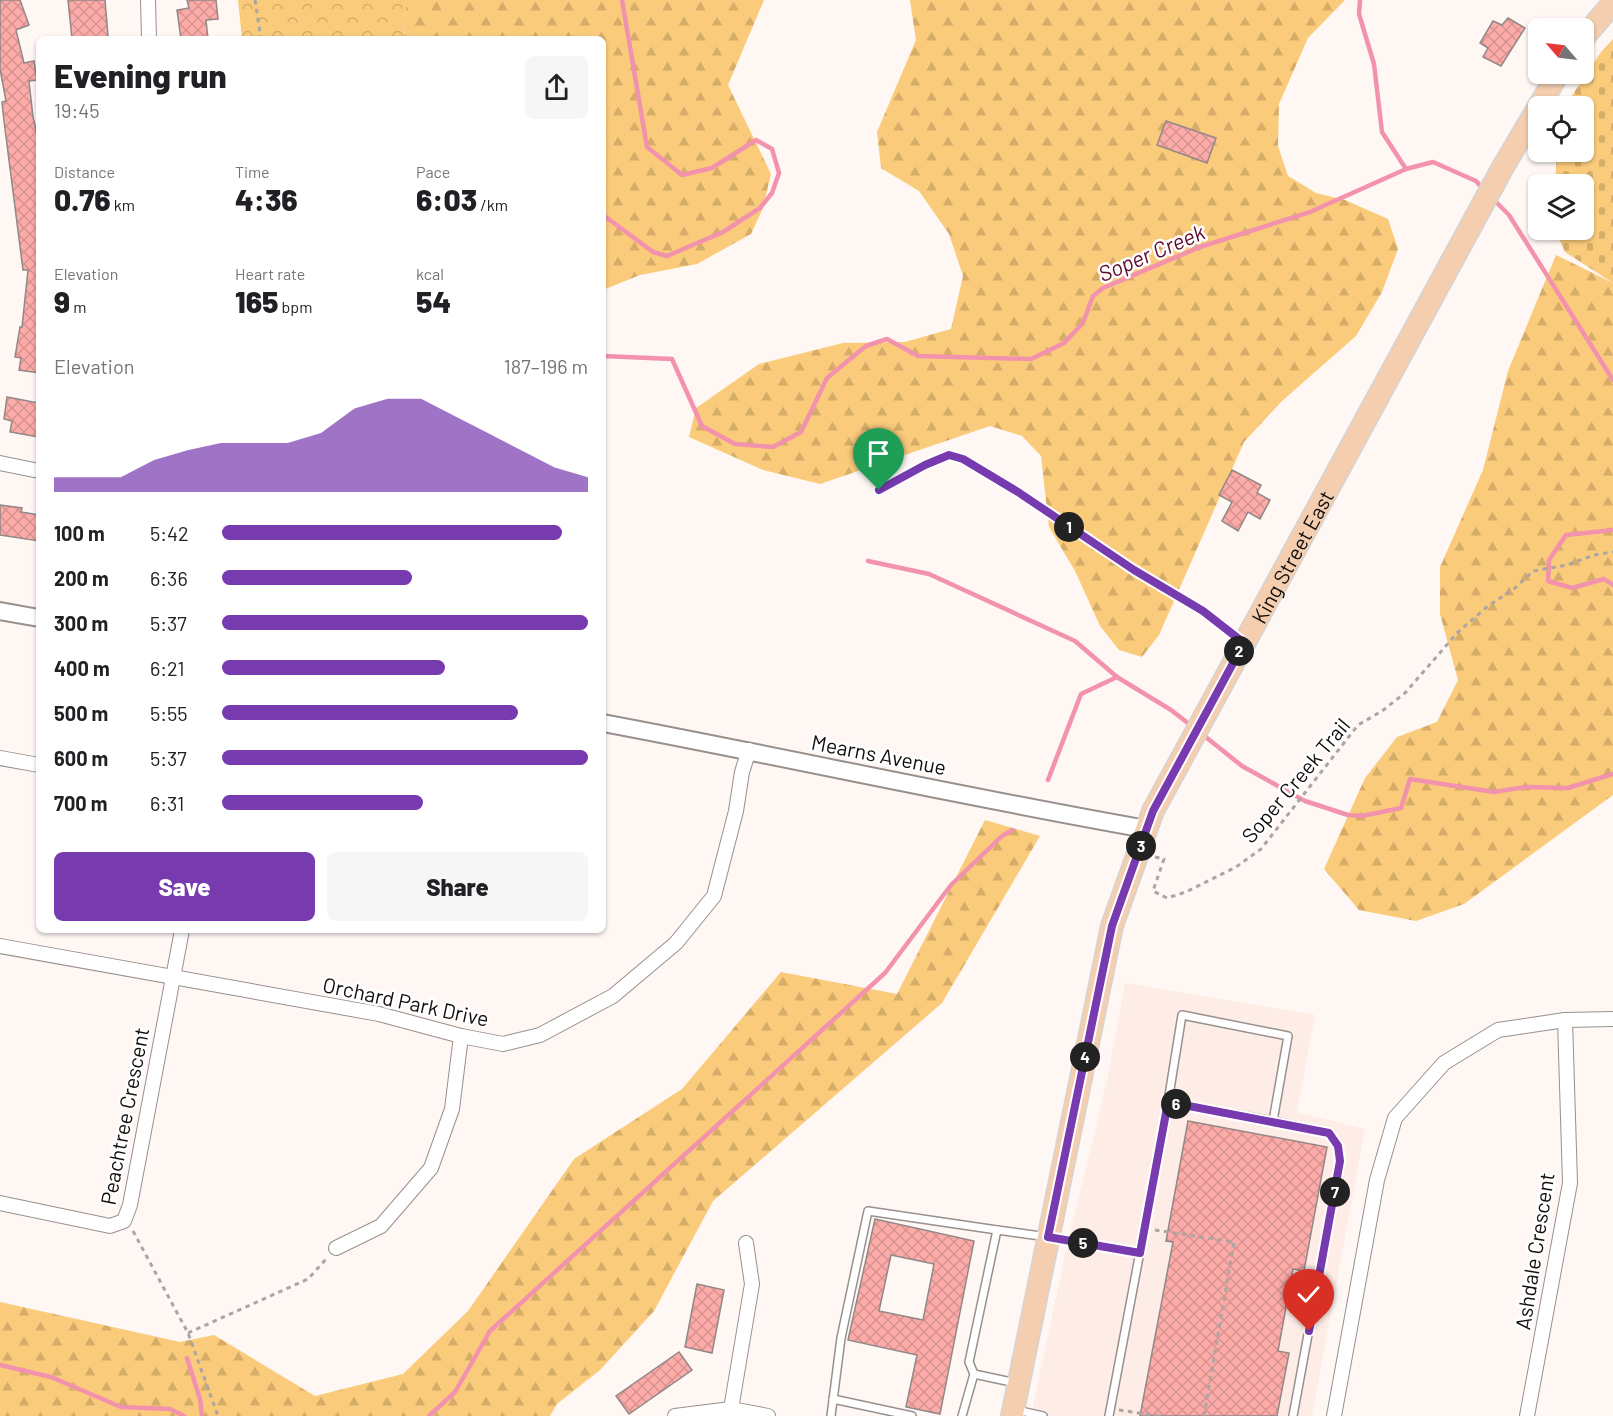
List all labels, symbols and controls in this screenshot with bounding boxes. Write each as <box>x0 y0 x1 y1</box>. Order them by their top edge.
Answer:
north arrow <box>1528 18 1594 84</box>
map controls <box>1528 18 1594 240</box>
text: Evening run <box>54 55 227 95</box>
button: share <box>525 56 588 119</box>
button: locate <box>1528 96 1594 162</box>
text: 19:45 <box>54 98 100 122</box>
text: Distance <box>54 162 115 181</box>
text: Time <box>235 162 270 181</box>
text: Pace <box>416 162 450 181</box>
button: layers <box>1528 174 1594 240</box>
text: 0.76 <box>54 181 111 217</box>
text: 4:36 <box>235 181 298 217</box>
text: 6:03 <box>416 181 477 217</box>
text: km <box>111 195 135 214</box>
text: /km <box>477 195 508 214</box>
water label: Soper Creek <box>1094 218 1208 286</box>
text: Elevation <box>54 264 118 283</box>
text: Heart rate <box>235 264 305 283</box>
text: kcal <box>416 264 444 283</box>
text: 9 <box>54 283 70 319</box>
text: 165 <box>235 283 278 319</box>
text: 54 <box>416 283 451 319</box>
text: m <box>70 297 86 316</box>
text: bpm <box>278 297 312 316</box>
text: Elevation <box>54 354 135 378</box>
text: 187–196 m <box>504 354 588 378</box>
pin <box>853 428 904 490</box>
icon: arrive <box>862 437 895 470</box>
street label: King Street East <box>1245 485 1338 627</box>
pin: 1 <box>1054 512 1084 542</box>
text: 1 <box>1066 517 1072 536</box>
text: 100 m <box>54 521 105 545</box>
text: 5:42 <box>150 521 189 545</box>
text: 200 m <box>54 566 109 590</box>
text: 6:36 <box>150 566 188 590</box>
text: 300 m <box>54 611 108 635</box>
text: 5:37 <box>150 611 187 635</box>
pin: 2 <box>1224 636 1254 666</box>
text: 2 <box>1235 641 1243 660</box>
text: 400 m <box>54 656 110 680</box>
text: 6:21 <box>150 656 185 680</box>
text: 500 m <box>54 701 108 725</box>
text: 5:55 <box>150 701 188 725</box>
street label: Soper Creek Trail <box>1236 713 1354 847</box>
street label: Mearns Avenue <box>809 729 949 779</box>
text: 600 m <box>54 746 108 770</box>
text: 5:37 <box>150 746 187 770</box>
text: 700 m <box>54 791 107 815</box>
text: 6:31 <box>150 791 184 815</box>
pin: 3 <box>1126 831 1156 861</box>
text: 3 <box>1137 836 1145 855</box>
button: Save <box>54 852 315 921</box>
button: Share <box>327 852 588 921</box>
street label: Orchard Park Drive <box>321 971 491 1031</box>
street label: Peachtree Crescent <box>95 1025 153 1207</box>
pin: 4 <box>1070 1042 1100 1072</box>
text: 4 <box>1080 1047 1090 1066</box>
pin: 6 <box>1161 1089 1191 1119</box>
text: 6 <box>1172 1094 1180 1113</box>
street label: Ashdale Crescent <box>1509 1171 1559 1331</box>
pin: 7 <box>1320 1177 1350 1207</box>
text: 7 <box>1331 1182 1339 1201</box>
pin: 5 <box>1068 1228 1098 1258</box>
text: 5 <box>1079 1233 1087 1252</box>
pin <box>1283 1269 1334 1331</box>
icon: check <box>1292 1278 1325 1311</box>

